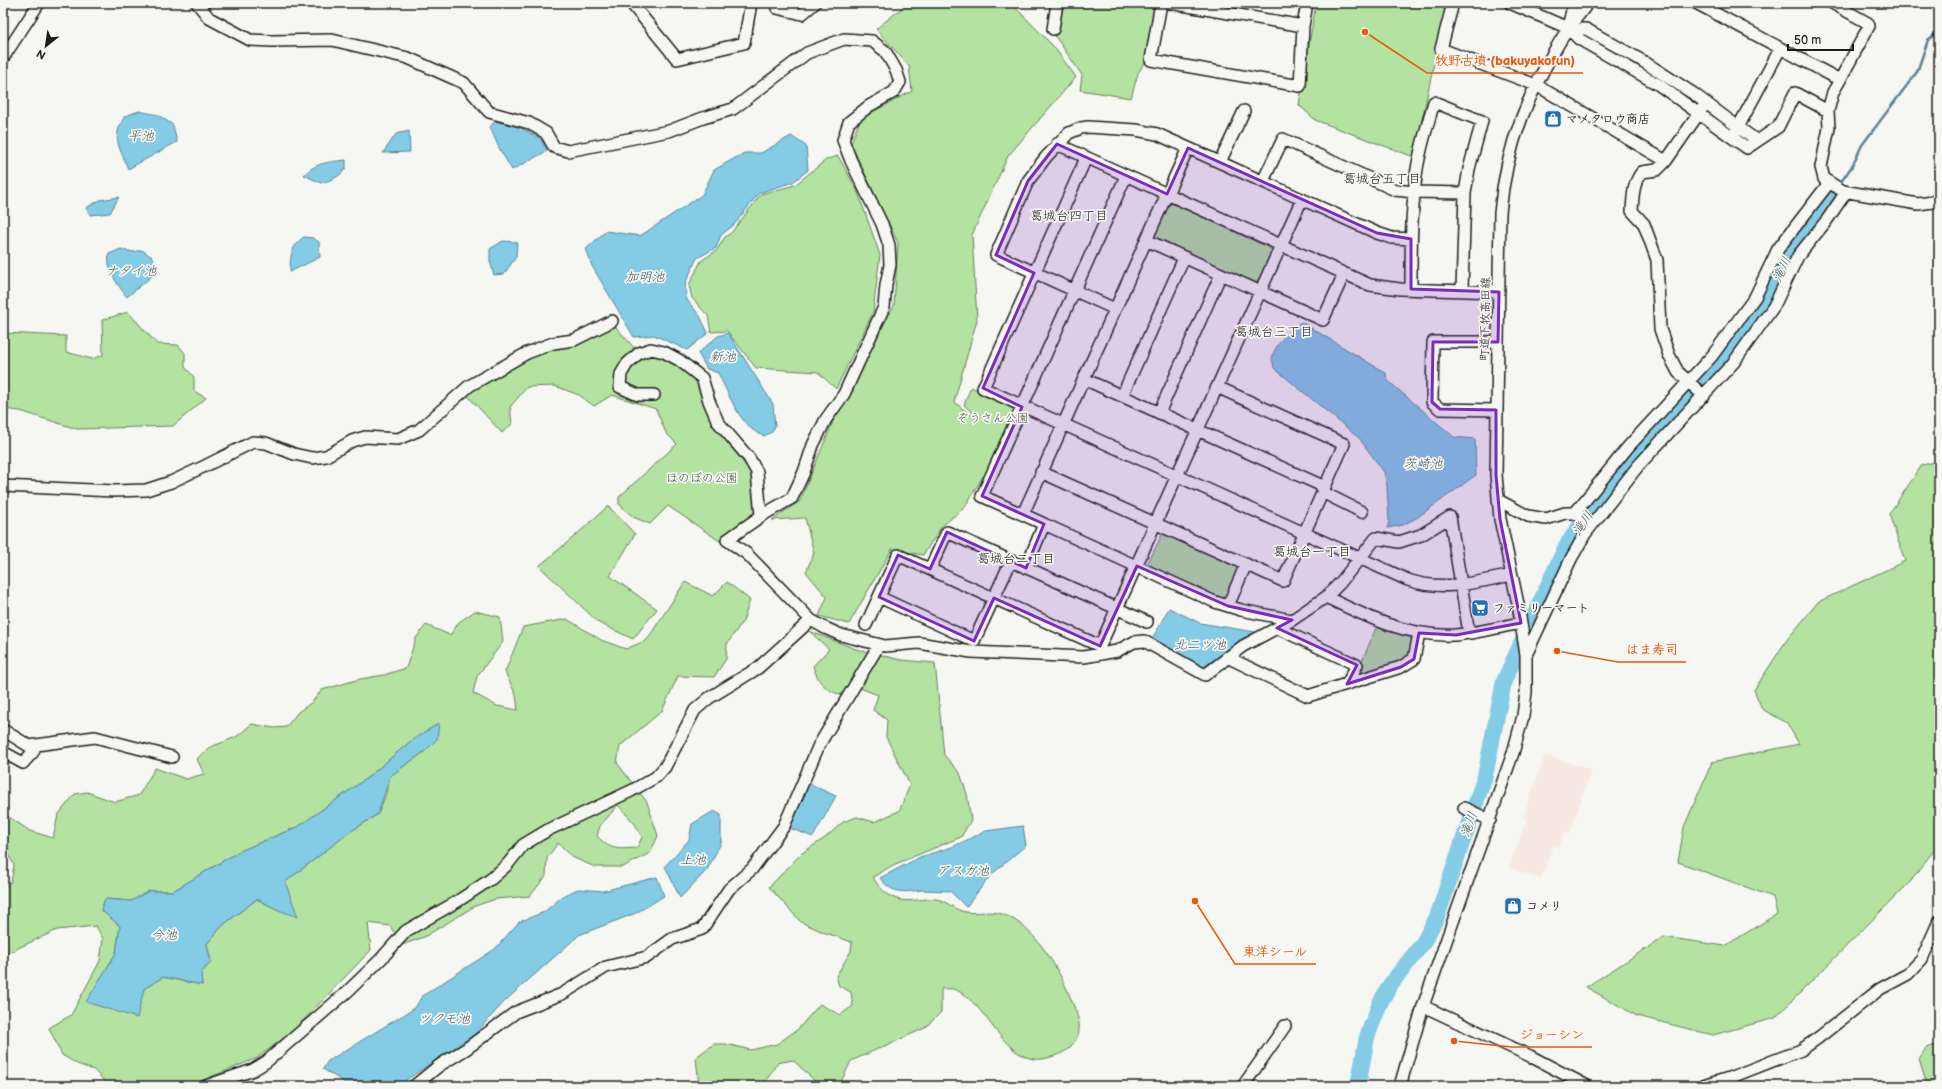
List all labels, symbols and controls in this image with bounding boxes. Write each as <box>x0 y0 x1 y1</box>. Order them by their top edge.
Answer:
north arrow <box>26 26 66 66</box>
scale bar <box>1788 26 1853 52</box>
text: 50 m <box>1794 33 1821 48</box>
text: N <box>34 47 48 62</box>
callout: 牧野古墳 (bakuyakofun) <box>1427 48 1583 73</box>
text: 牧野古墳 (bakuyakofun) <box>1435 53 1575 69</box>
shop icon: マメタロウ商店 <box>1543 109 1563 129</box>
place label: マメタロウ商店 <box>1566 112 1650 127</box>
water label: 平池 <box>128 128 155 144</box>
district label: 葛城台五丁目 <box>1343 171 1421 187</box>
district label: 葛城台四丁目 <box>1030 208 1108 224</box>
water label: 滝川 <box>1769 254 1795 285</box>
water label: ナタイ池 <box>106 263 157 279</box>
water label: 加明池 <box>625 269 665 285</box>
street label: 町道下牧高田線 <box>1477 277 1494 361</box>
district label: 葛城台三丁目 <box>1235 324 1313 340</box>
water label: 新池 <box>710 349 737 365</box>
park label: ぞうさん公園 <box>957 411 1029 426</box>
water label: 茨崎池 <box>1403 456 1443 472</box>
park label: ほのぼの公園 <box>666 471 738 486</box>
water label: 滝川 <box>1569 508 1597 539</box>
district label: 葛城台一丁目 <box>1273 544 1351 560</box>
district label: 葛城台二丁目 <box>977 551 1055 567</box>
supermarket icon: ファミリーマート <box>1470 598 1490 618</box>
place label: ファミリーマート <box>1493 601 1589 616</box>
water label: 北二ツ池 <box>1174 637 1227 653</box>
callout: はま寿司 <box>1618 637 1686 662</box>
text: はま寿司 <box>1626 642 1678 658</box>
water label: 滝川 <box>1457 809 1481 839</box>
water label: 上池 <box>680 852 707 868</box>
water label: アスガ池 <box>937 863 990 879</box>
shop icon: コメリ <box>1503 896 1523 916</box>
place label: コメリ <box>1526 899 1562 914</box>
water label: 今池 <box>151 927 178 943</box>
callout: 東洋シール <box>1235 939 1316 964</box>
text: 東洋シール <box>1243 944 1307 960</box>
water label: ツクモ池 <box>418 1011 471 1027</box>
callout: ジョーシン <box>1512 1022 1592 1047</box>
text: ジョーシン <box>1520 1027 1584 1043</box>

